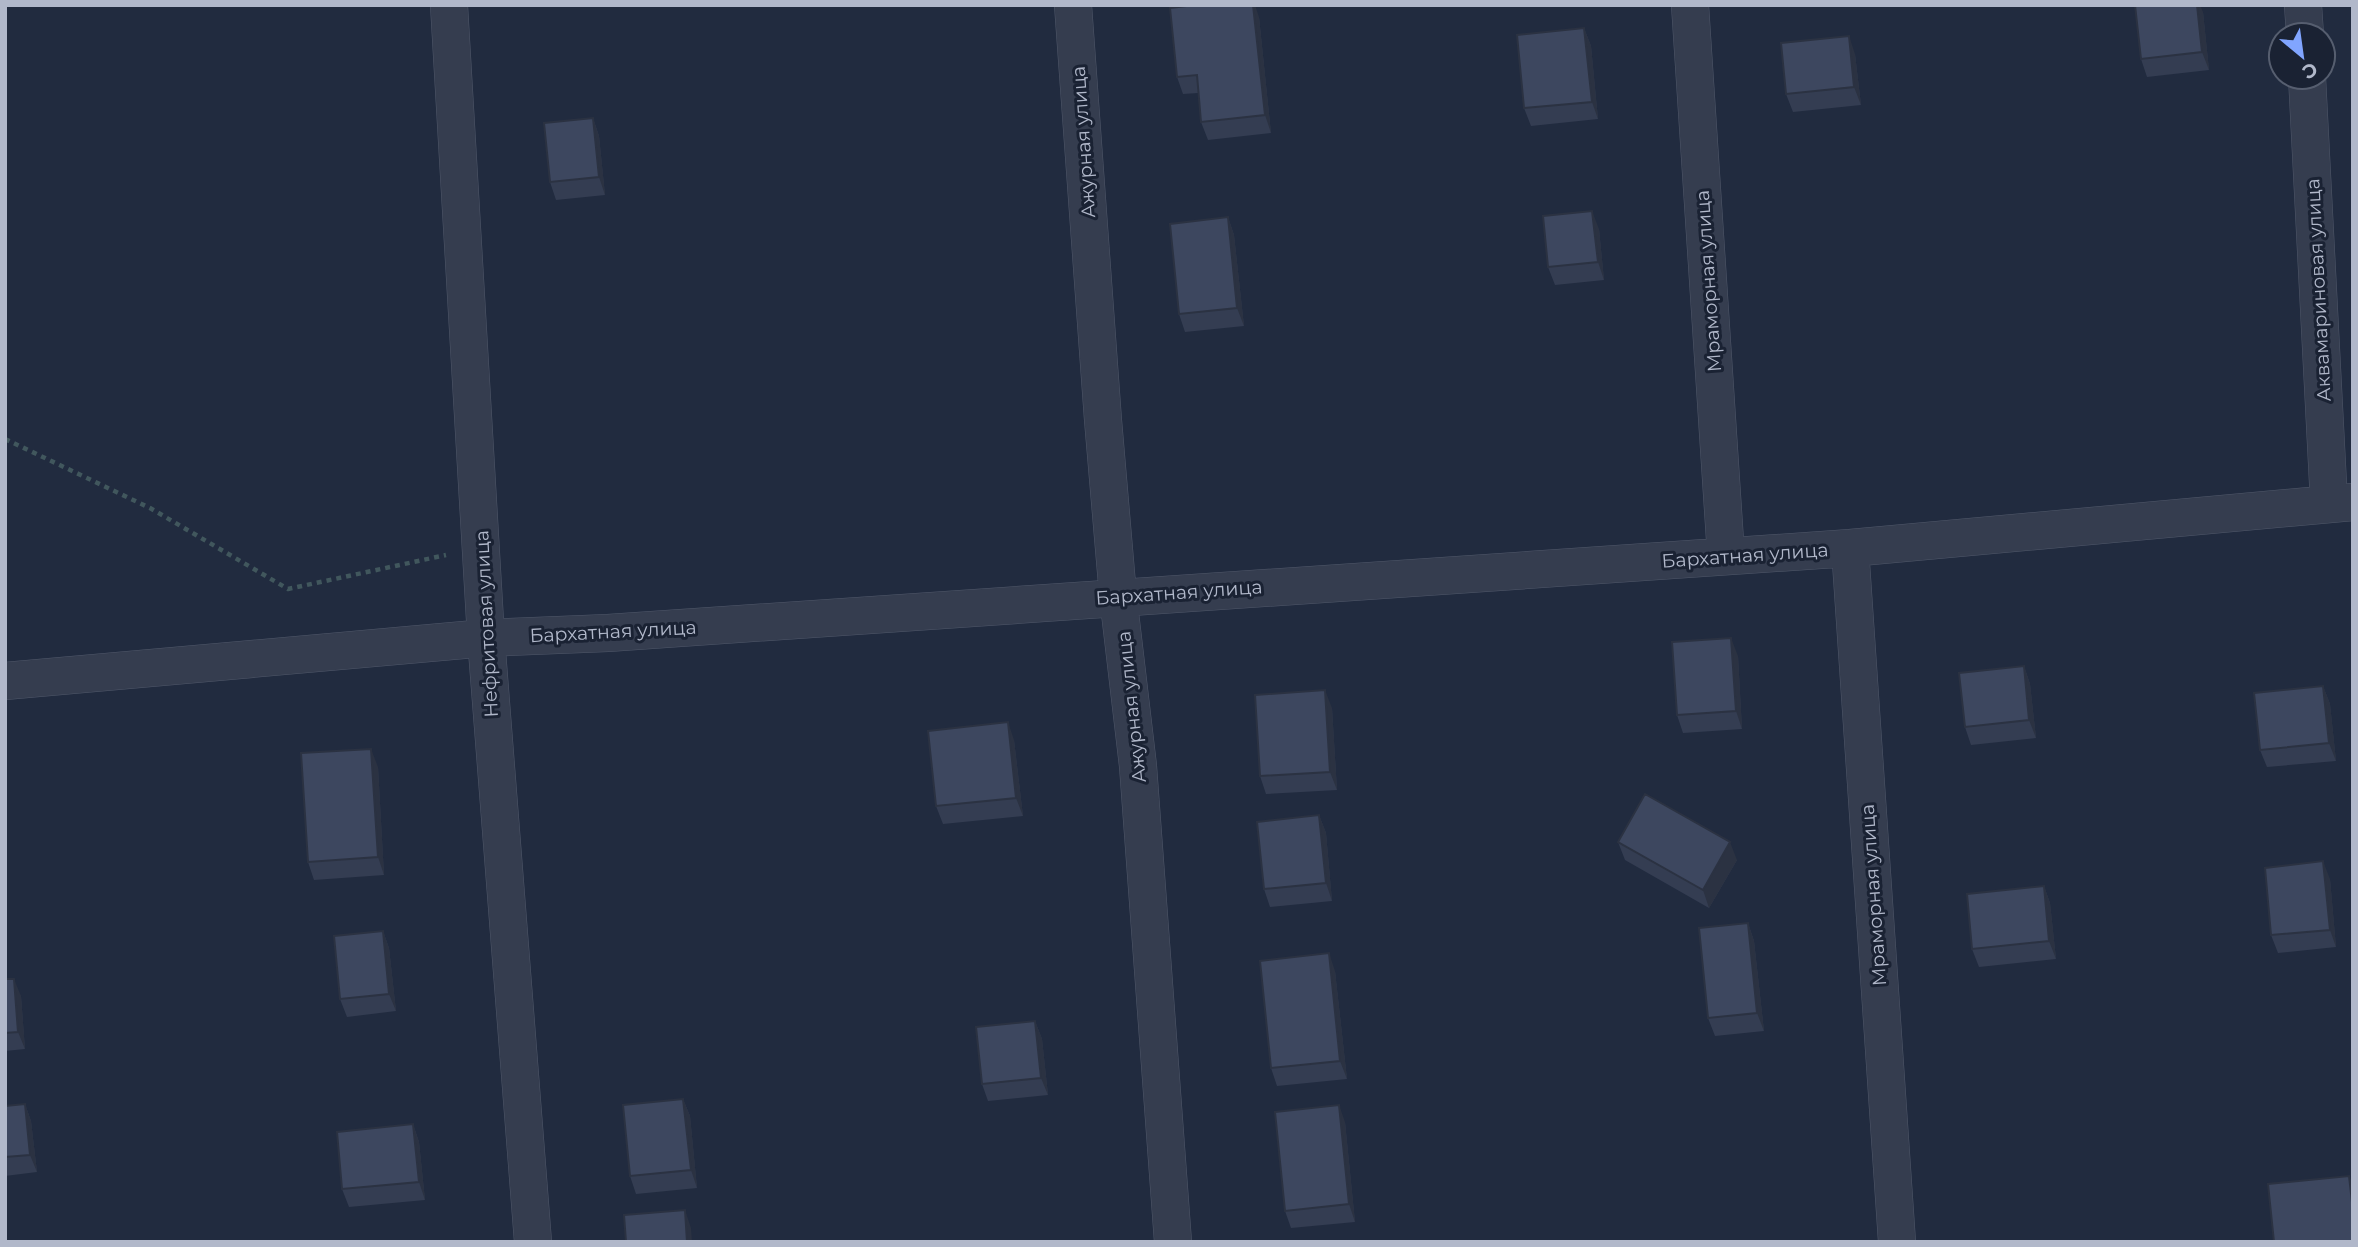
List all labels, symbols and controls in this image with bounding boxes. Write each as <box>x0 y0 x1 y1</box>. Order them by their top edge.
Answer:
north arrow <box>2267 21 2337 91</box>
text: С <box>2298 57 2322 84</box>
street label: Ажурная улица <box>1067 65 1100 219</box>
street label: Аквамариновая улица <box>2301 178 2336 402</box>
street label: Мраморная улица <box>1691 189 1726 373</box>
street label: Нефритовая улица <box>470 530 503 718</box>
street label: Бархатная улица <box>1661 538 1829 573</box>
street label: Бархатная улица <box>1095 575 1263 610</box>
street label: Бархатная улица <box>529 616 697 647</box>
street label: Ажурная улица <box>1112 630 1151 784</box>
street label: Мраморная улица <box>1856 803 1891 987</box>

